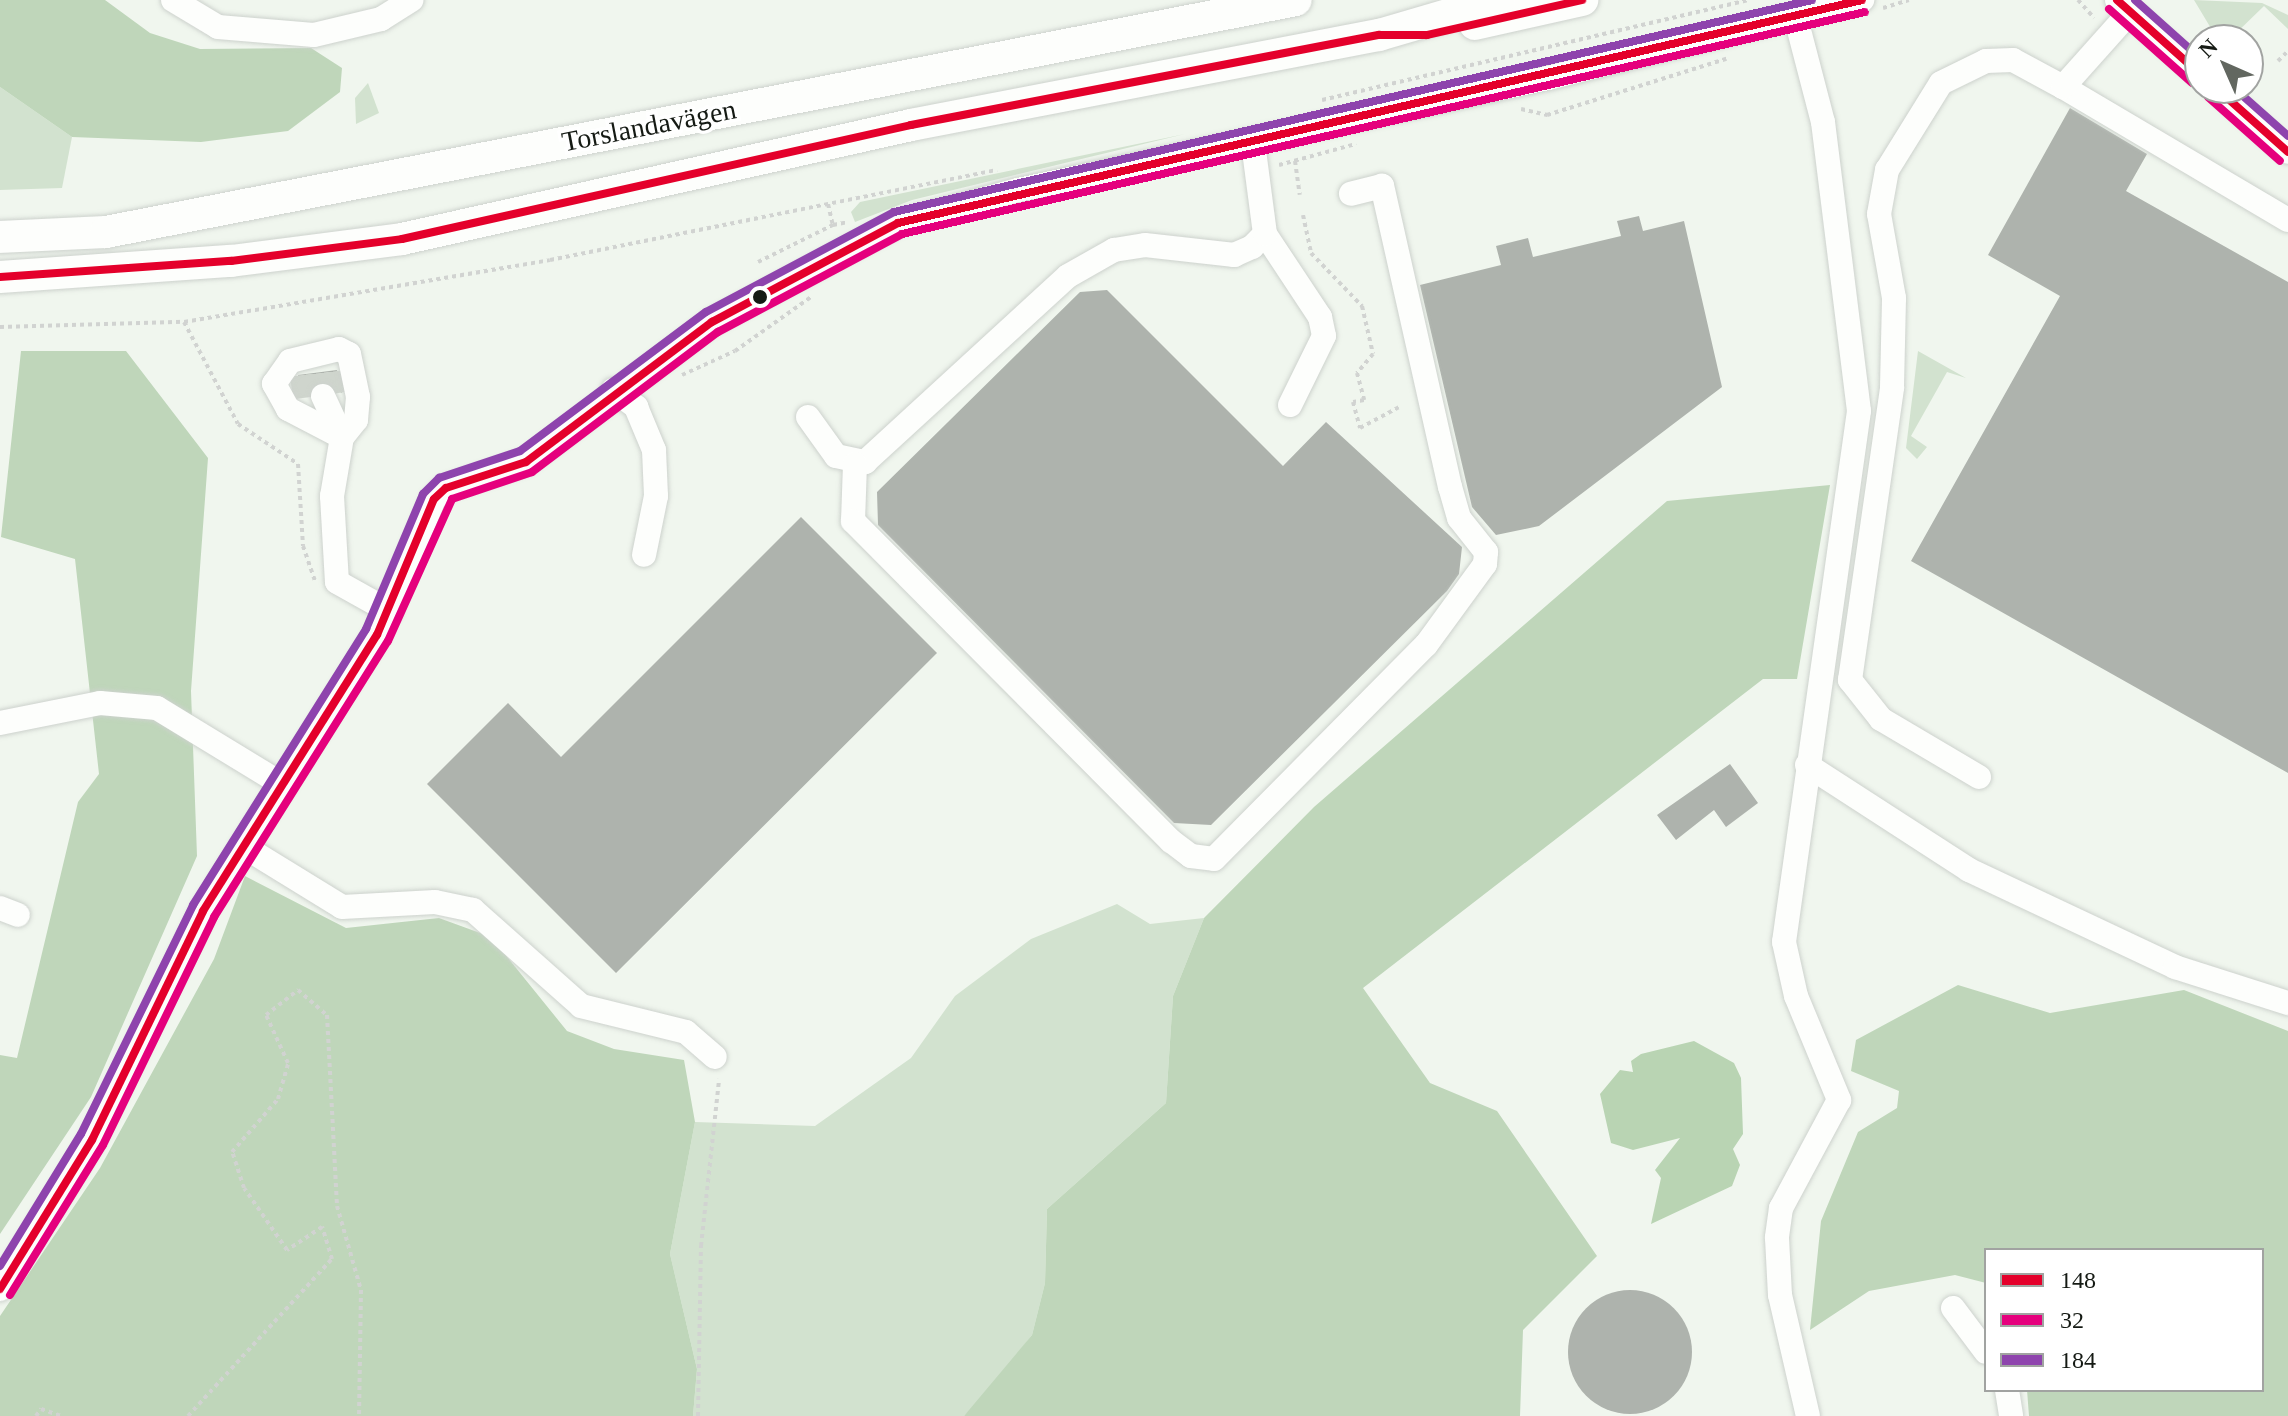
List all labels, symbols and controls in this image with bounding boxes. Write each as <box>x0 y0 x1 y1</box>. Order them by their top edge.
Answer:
north arrow <box>2184 24 2264 104</box>
text: N <box>2194 34 2223 63</box>
street label: Torslandavägen <box>559 93 739 159</box>
unlabelled marker <box>752 289 768 305</box>
legend <box>1984 1248 2264 1392</box>
text: 148 <box>2060 1267 2096 1293</box>
text: 32 <box>2060 1307 2084 1333</box>
text: 184 <box>2060 1347 2096 1373</box>

